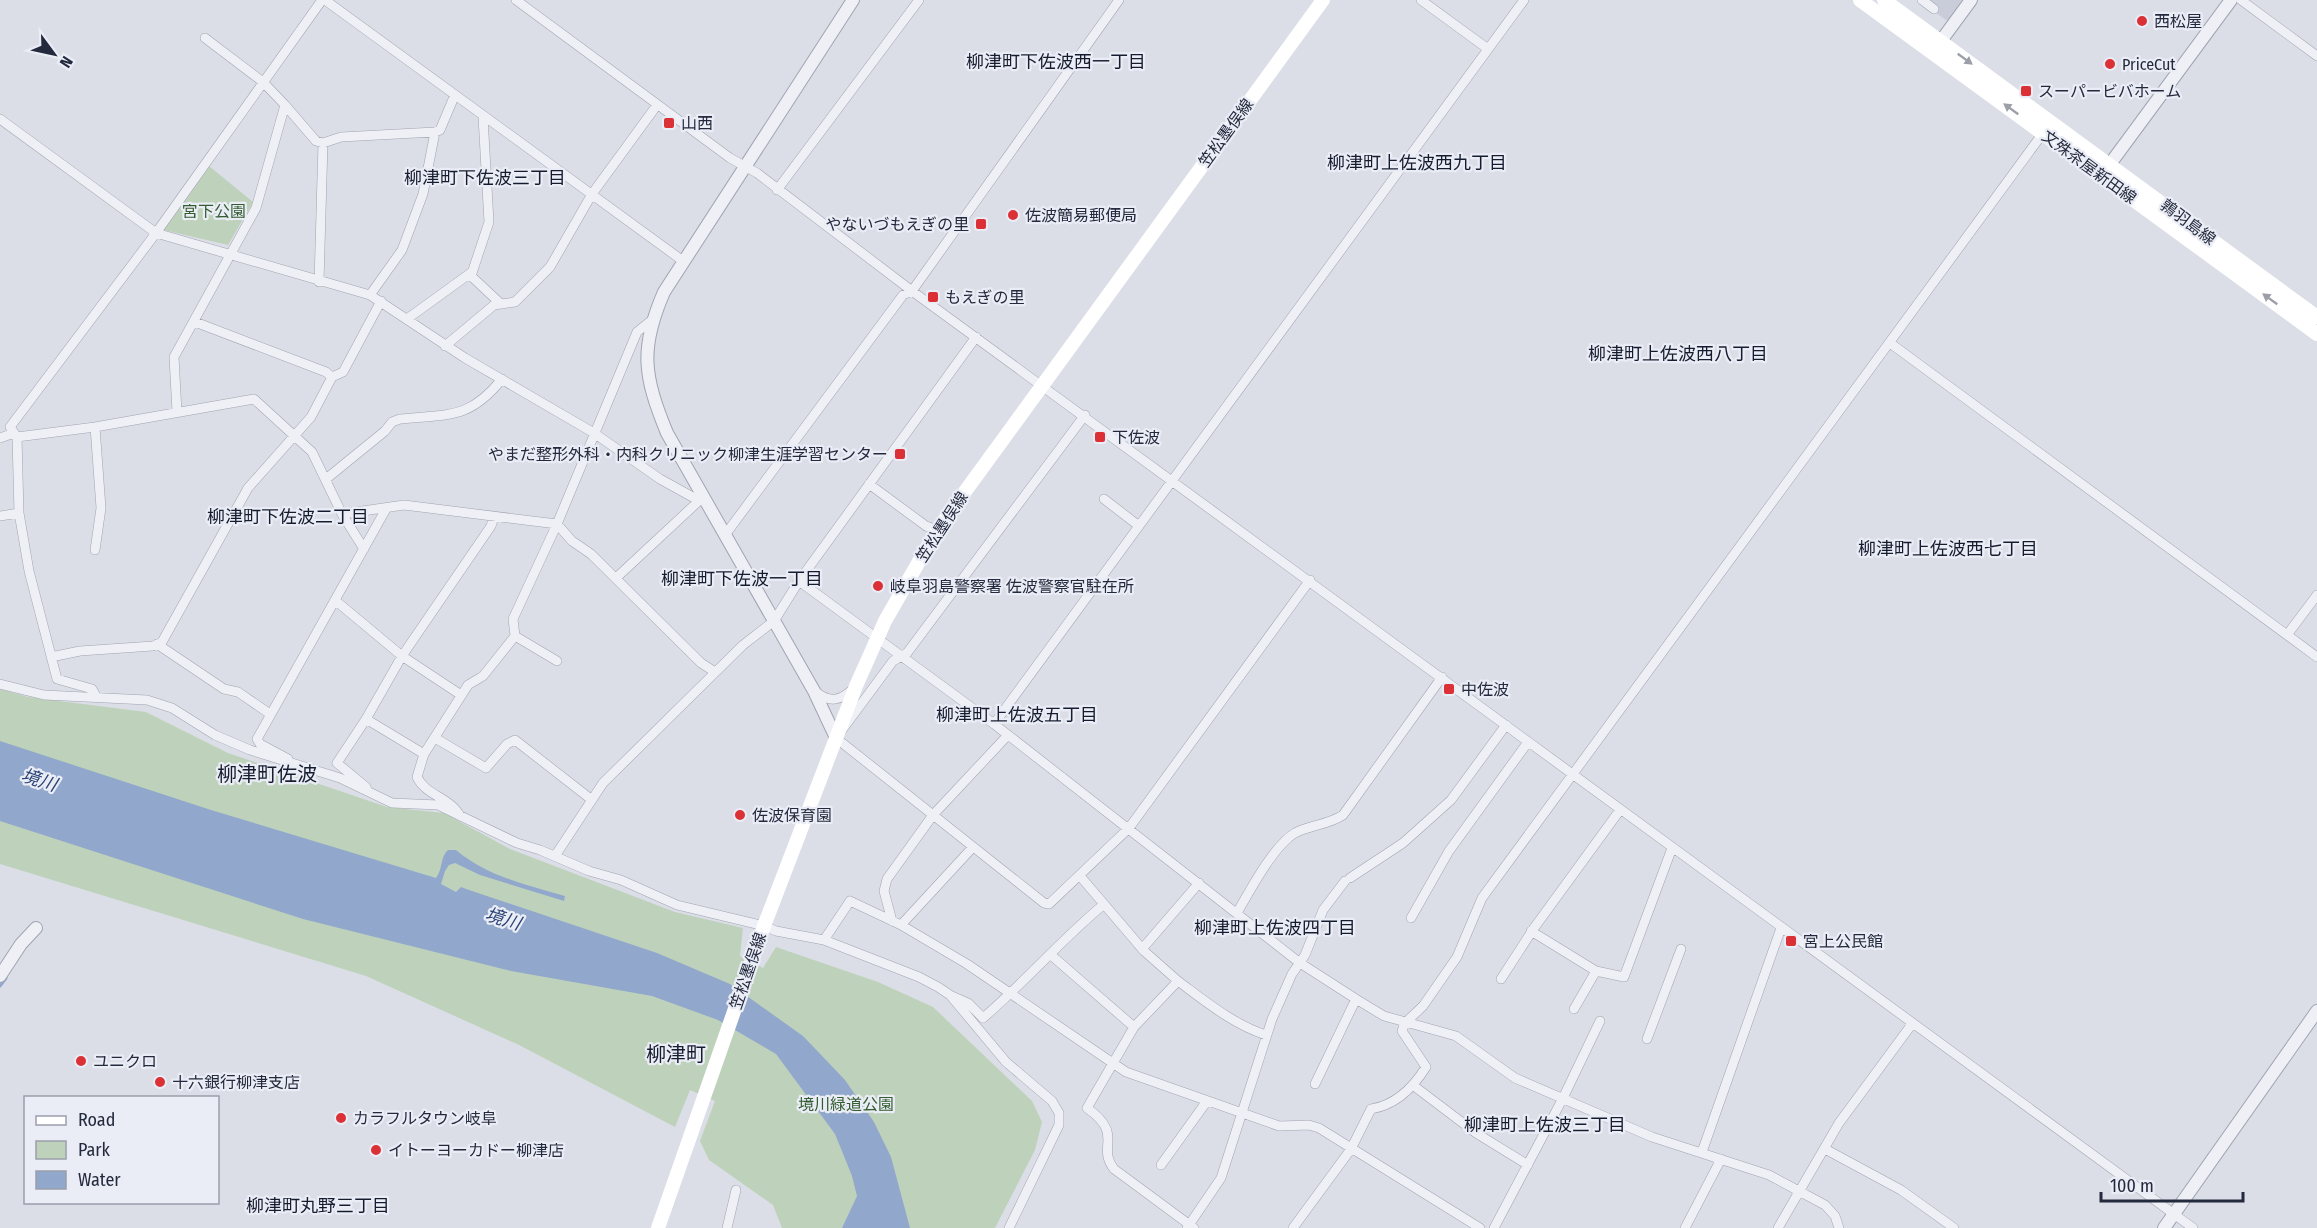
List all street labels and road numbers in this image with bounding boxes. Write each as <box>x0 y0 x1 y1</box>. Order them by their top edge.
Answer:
street label: 笠松墨俣線 <box>1195 95 1257 171</box>
street label: 文殊茶屋新田線 <box>2038 126 2140 208</box>
street label: 鶉羽島線 <box>2157 195 2219 249</box>
street label: 笠松墨俣線 <box>912 488 972 566</box>
street label: 笠松墨俣線 <box>726 930 770 1012</box>

